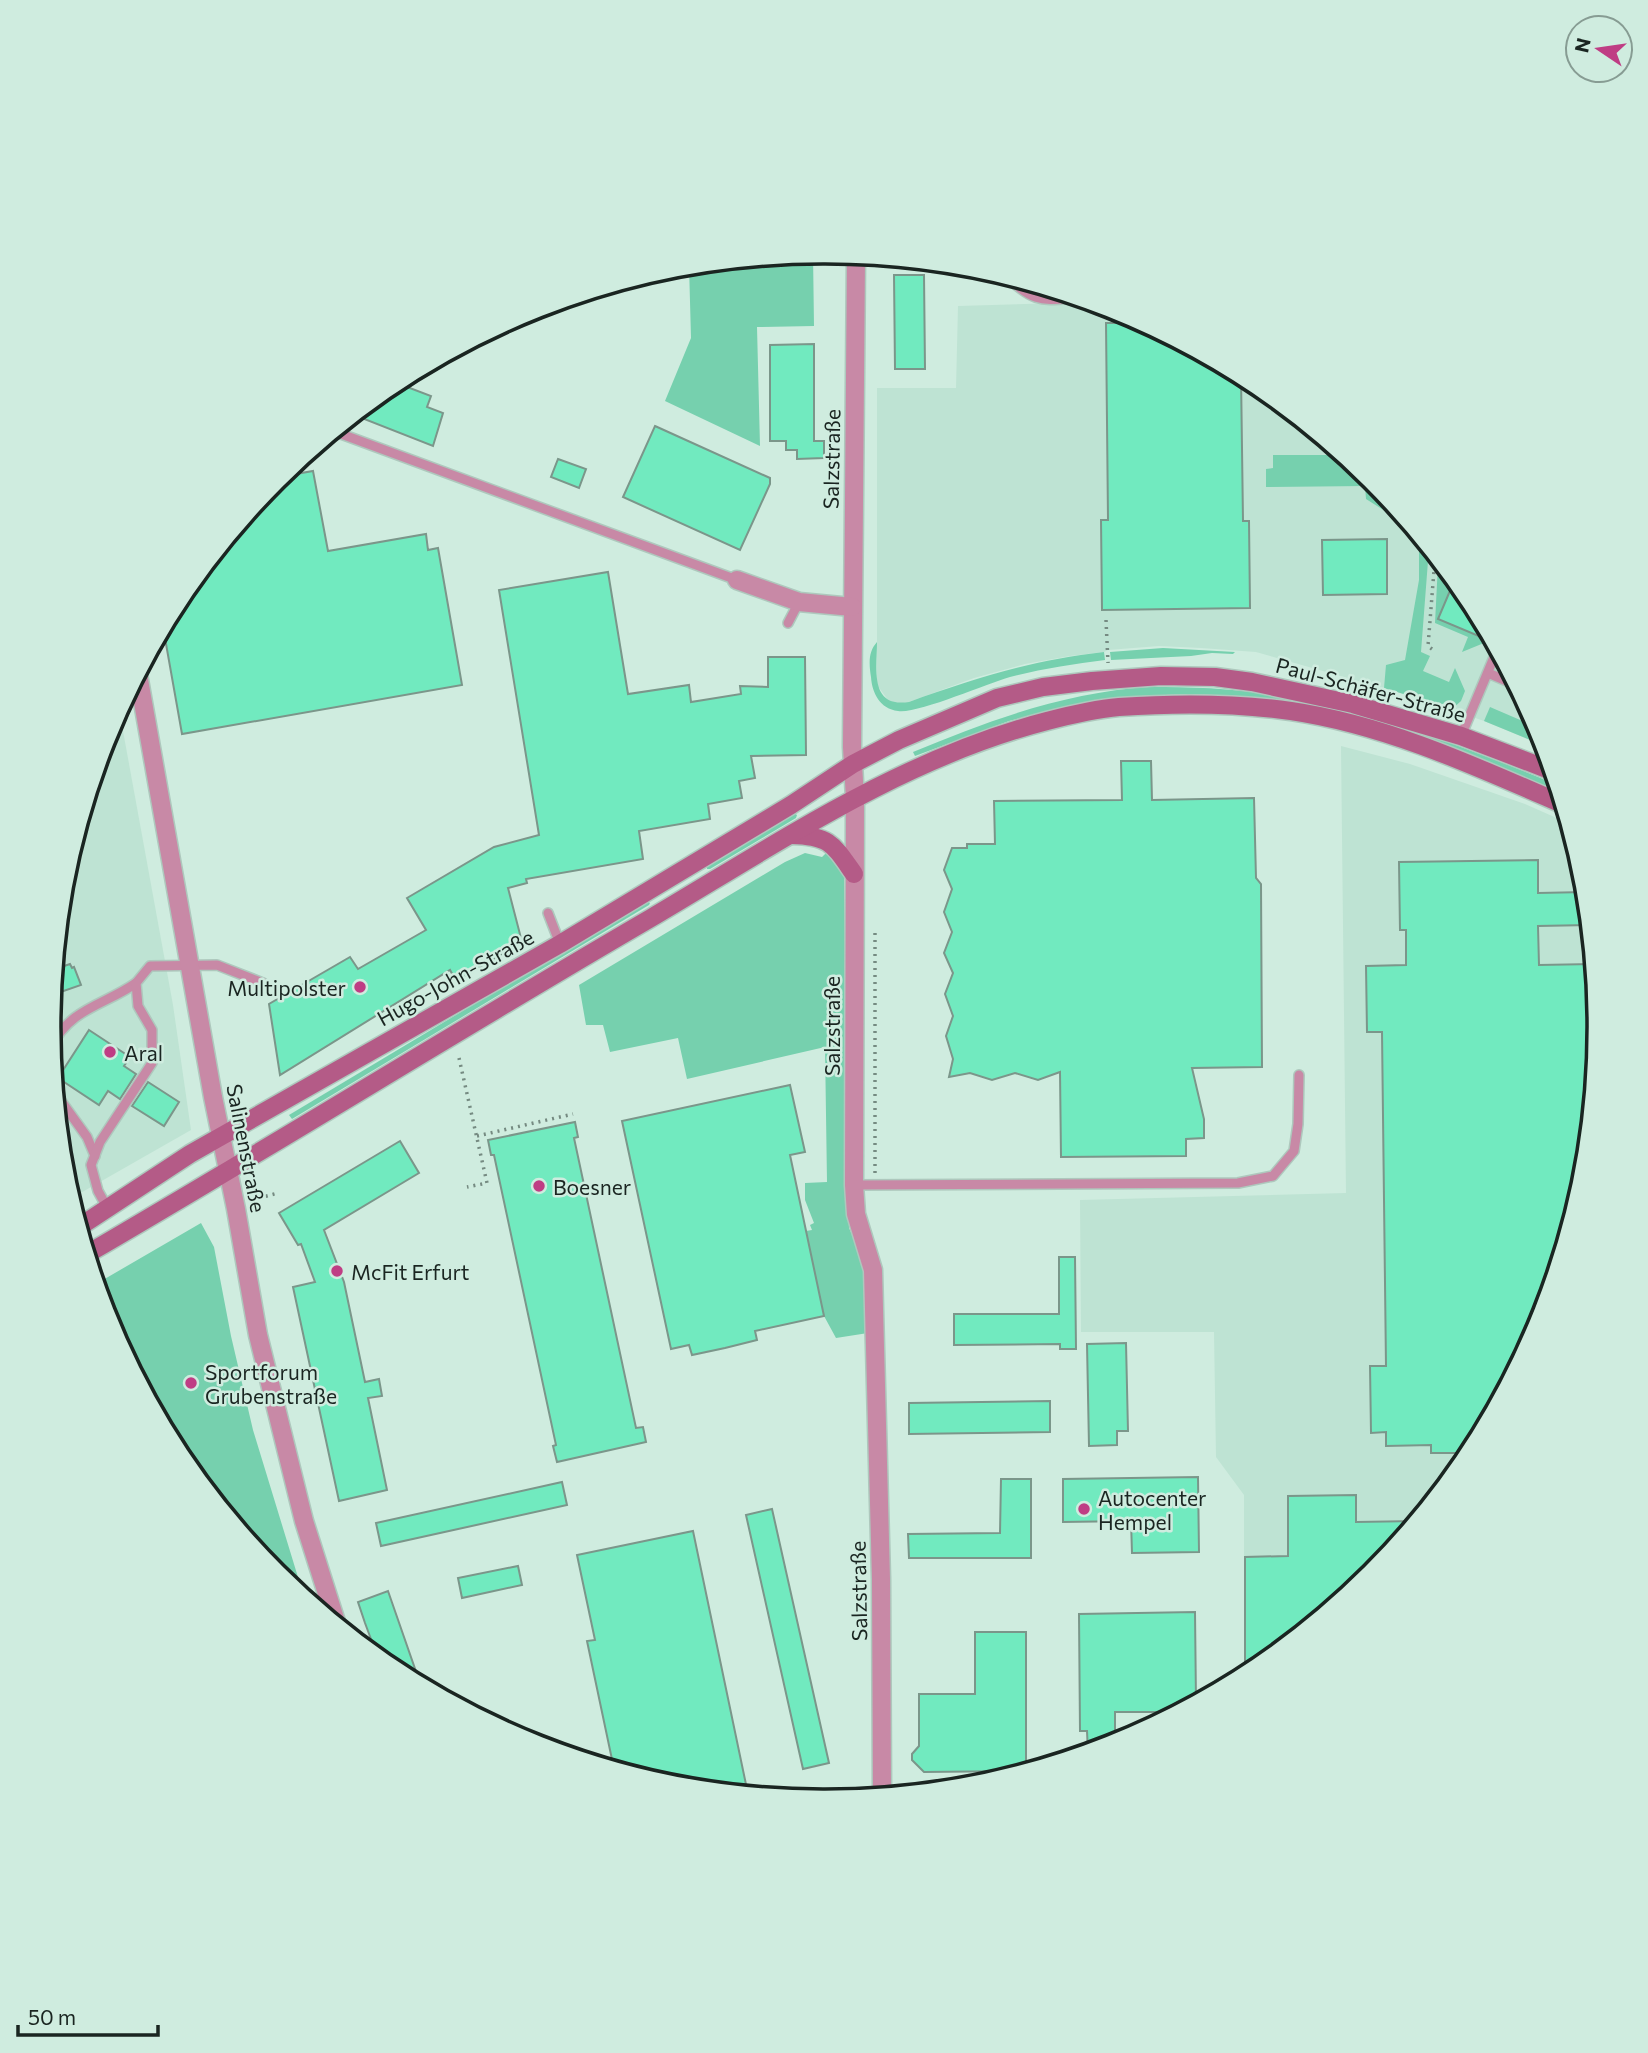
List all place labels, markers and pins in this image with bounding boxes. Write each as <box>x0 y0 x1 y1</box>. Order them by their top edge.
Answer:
place label: Multipolster <box>227 975 346 1000</box>
marker: Multipolster <box>352 979 368 995</box>
place label: Aral <box>124 1040 163 1065</box>
marker: Aral <box>102 1044 118 1060</box>
place label: Boesner <box>553 1174 631 1199</box>
marker: Boesner <box>531 1178 547 1194</box>
place label: McFit Erfurt <box>351 1259 469 1284</box>
marker: McFit Erfurt <box>329 1263 345 1279</box>
place label: Sportforum Grubenstraße <box>205 1359 337 1408</box>
marker: Sportforum Grubenstraße <box>183 1375 199 1391</box>
place label: Autocenter Hempel <box>1098 1485 1206 1534</box>
marker: Autocenter Hempel <box>1076 1501 1092 1517</box>

